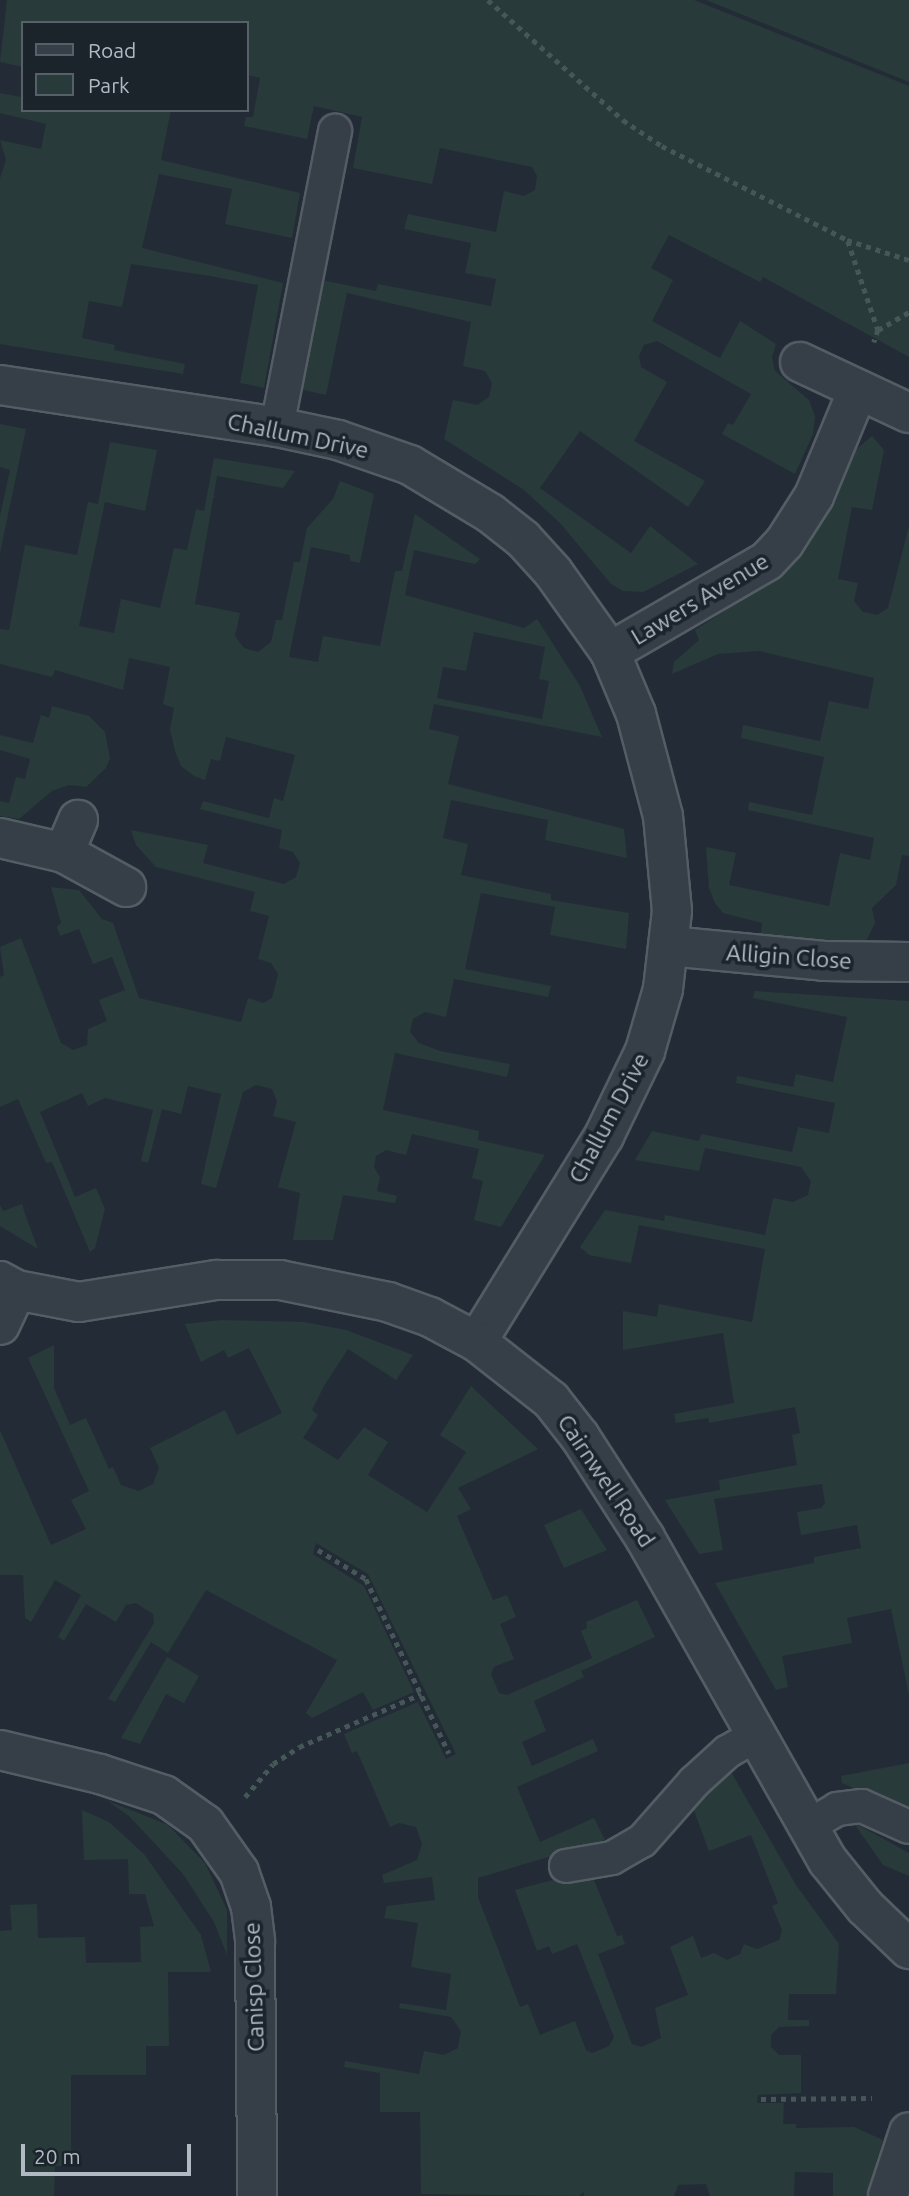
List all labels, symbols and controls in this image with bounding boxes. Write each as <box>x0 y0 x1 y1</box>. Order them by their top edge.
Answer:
legend <box>21 21 248 112</box>
text: Road <box>88 38 136 62</box>
text: Park <box>88 73 130 97</box>
street label: Challum Drive <box>225 408 371 464</box>
street label: Lawers Avenue <box>626 547 774 651</box>
street label: Alligin Close <box>725 939 853 975</box>
street label: Challum Drive <box>563 1048 655 1188</box>
street label: Cairnwell Road <box>551 1409 661 1553</box>
street label: Canisp Close <box>238 1922 270 2052</box>
scale bar <box>24 2130 194 2174</box>
text: 20 m <box>34 2144 81 2168</box>

